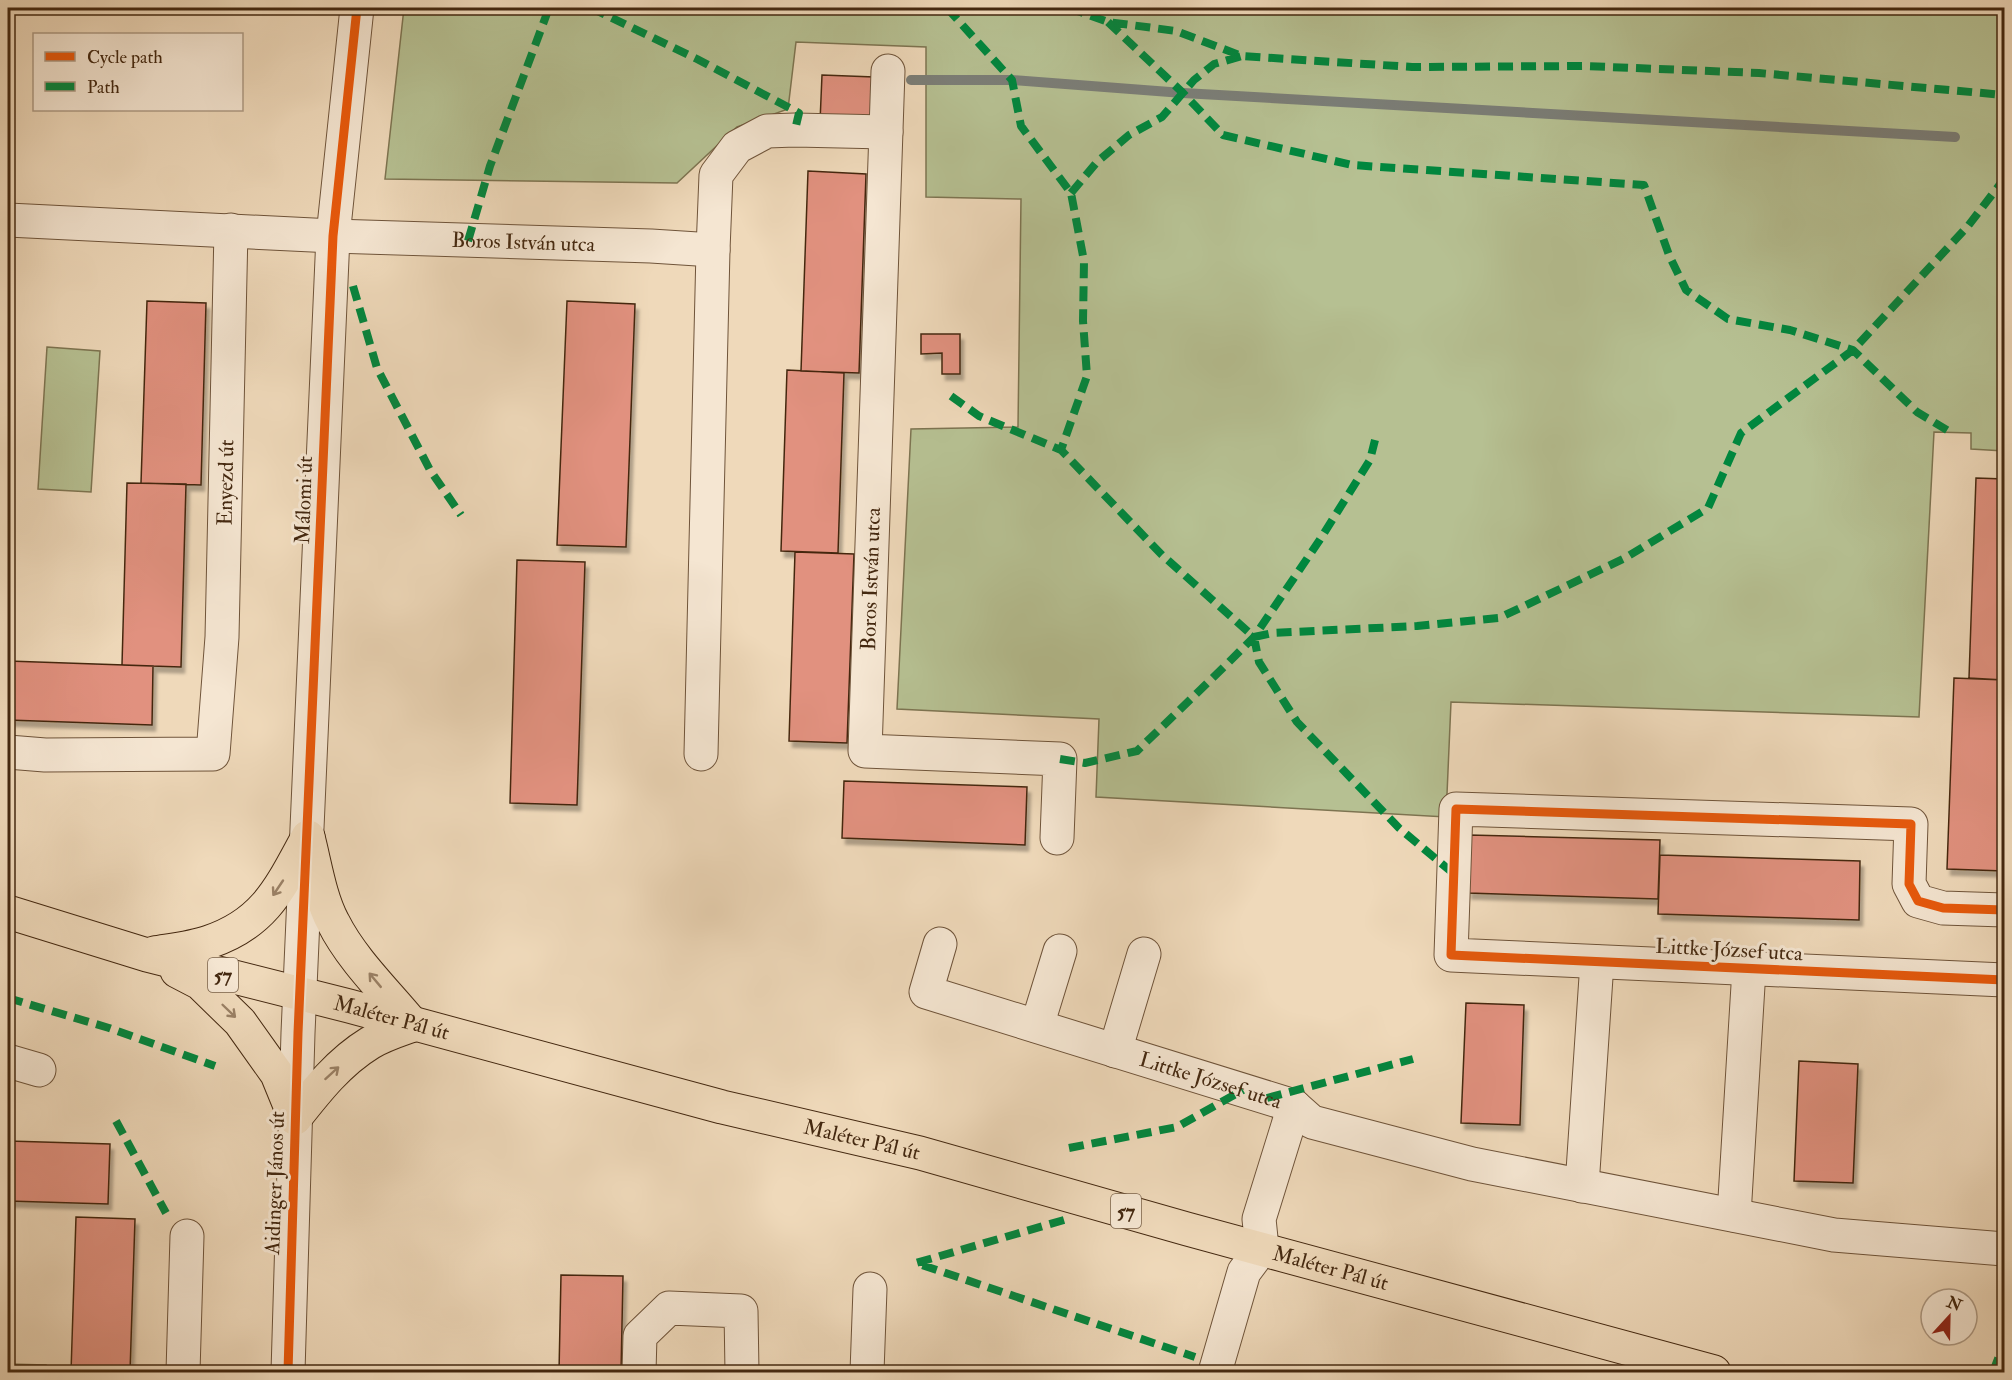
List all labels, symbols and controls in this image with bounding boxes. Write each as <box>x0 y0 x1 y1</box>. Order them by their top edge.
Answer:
legend <box>33 33 243 111</box>
text: Cycle path <box>87 46 163 69</box>
text: Path <box>87 76 120 99</box>
street label: Boros István utca <box>451 226 596 258</box>
street label: Enyezd út <box>211 439 240 526</box>
street label: Málomi út <box>289 455 319 545</box>
street label: Boros István utca <box>855 507 887 651</box>
one-way arrow <box>272 879 285 896</box>
street label: Littke József utca <box>1655 933 1804 967</box>
road number: 57 <box>208 958 238 992</box>
one-way arrow <box>369 972 382 988</box>
street label: Maléter Pál út <box>331 989 453 1046</box>
one-way arrow <box>221 1004 236 1018</box>
street label: Littke József utca <box>1136 1045 1285 1115</box>
one-way arrow <box>325 1066 340 1080</box>
street label: Aidinger János út <box>259 1111 291 1256</box>
street label: Maléter Pál út <box>801 1113 923 1166</box>
road number: 57 <box>1111 1194 1141 1228</box>
street label: Maléter Pál út <box>1270 1239 1392 1297</box>
north arrow <box>1919 1287 1979 1347</box>
text: N <box>1943 1292 1965 1316</box>

